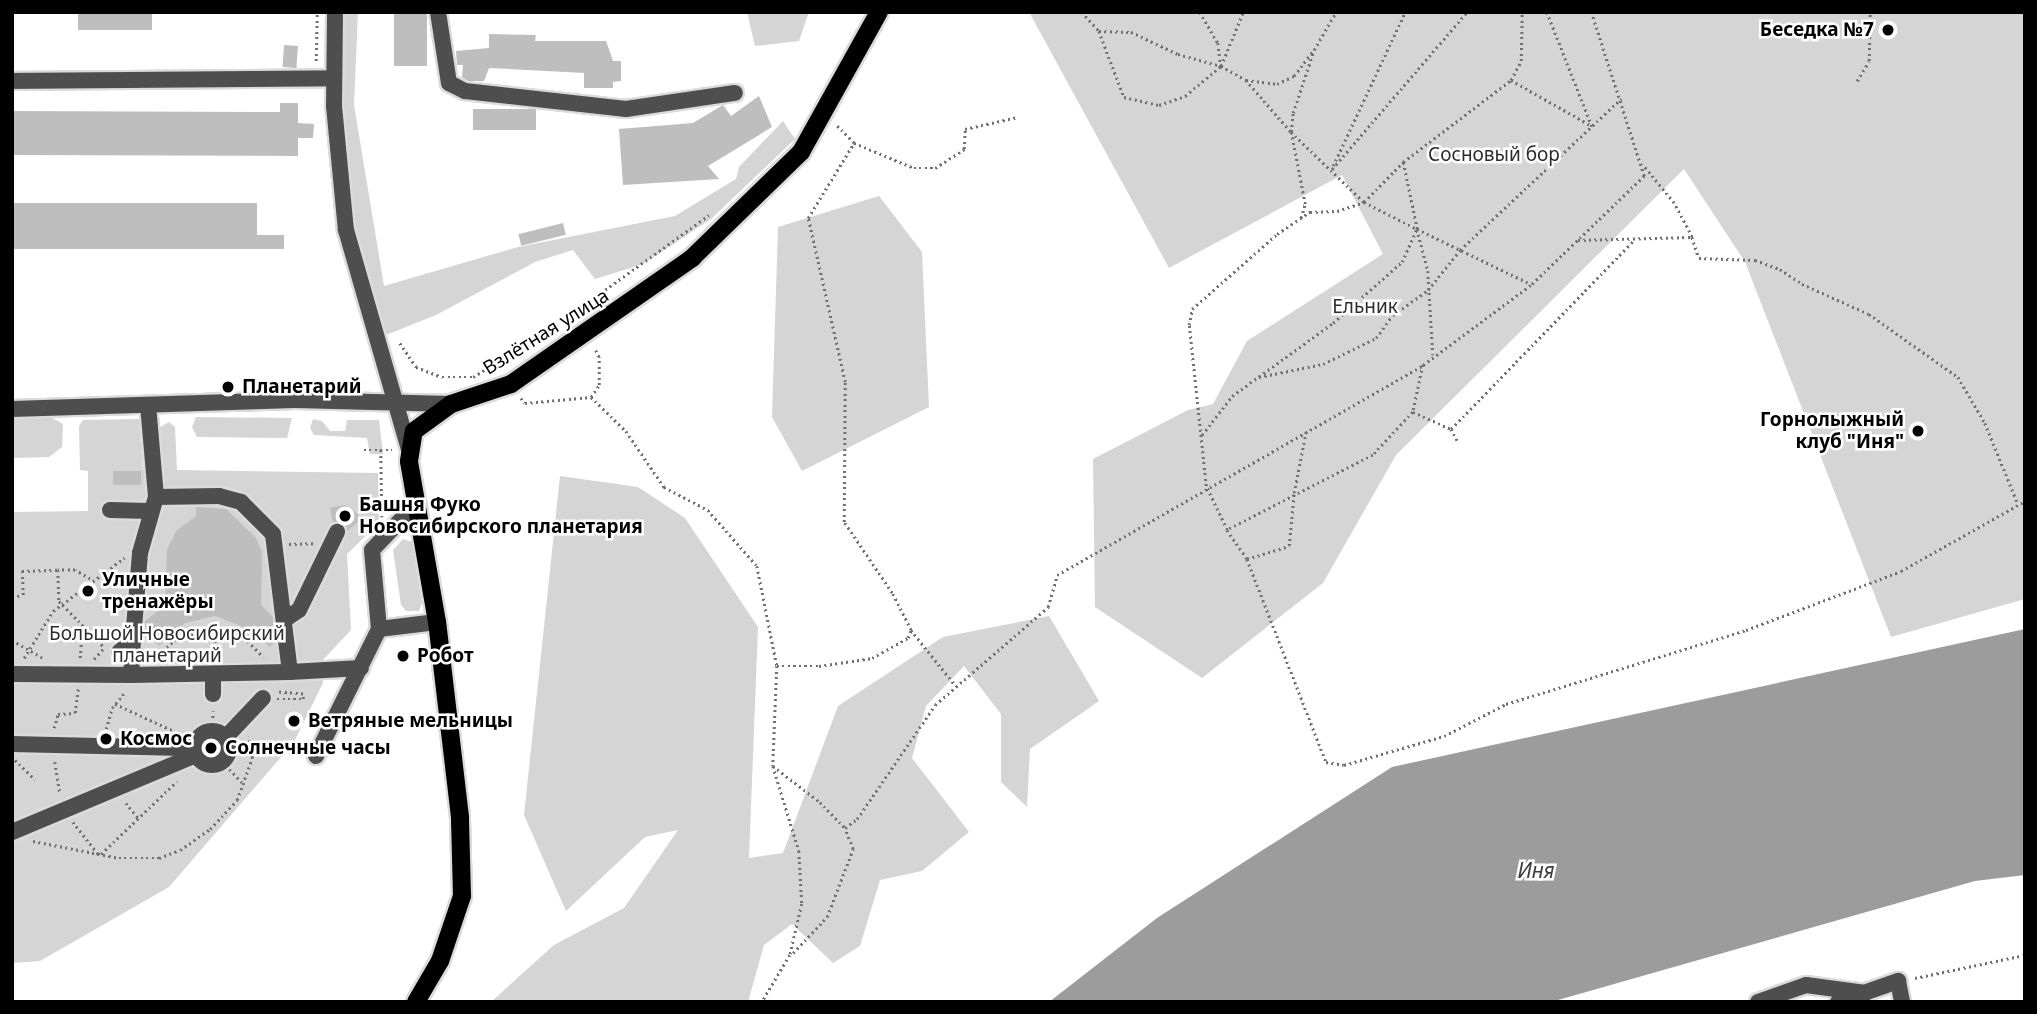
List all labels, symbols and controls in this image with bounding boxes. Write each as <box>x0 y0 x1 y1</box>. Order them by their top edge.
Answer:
place label: Беседка №7 <box>1760 19 1874 41</box>
marker: Беседка №7 <box>1880 22 1896 38</box>
park label: Сосновый бор <box>1428 144 1560 166</box>
street label: Взлётная улица <box>479 284 613 380</box>
park label: Ельник <box>1332 296 1398 318</box>
place label: Планетарий <box>242 376 362 398</box>
marker: Планетарий <box>220 379 236 395</box>
place label: Горнолыжный клуб "Иня" <box>1760 409 1904 453</box>
marker: Горнолыжный клуб "Иня" <box>1910 423 1926 439</box>
place label: Башня Фуко Новосибирского планетария <box>359 494 643 538</box>
marker: Башня Фуко Новосибирского планетария <box>337 508 353 524</box>
place label: Уличные тренажёры <box>102 569 214 613</box>
marker: Уличные тренажёры <box>80 583 96 599</box>
park label: Большой Новосибирский планетарий <box>49 623 285 667</box>
place label: Робот <box>417 645 474 667</box>
marker: Робот <box>395 648 411 664</box>
place label: Ветряные мельницы <box>308 710 513 732</box>
marker: Ветряные мельницы <box>286 713 302 729</box>
place label: Космос <box>120 728 192 750</box>
marker: Космос <box>98 731 114 747</box>
place label: Солнечные часы <box>225 737 391 759</box>
marker: Солнечные часы <box>203 740 219 756</box>
water label: Иня <box>1517 857 1555 883</box>

